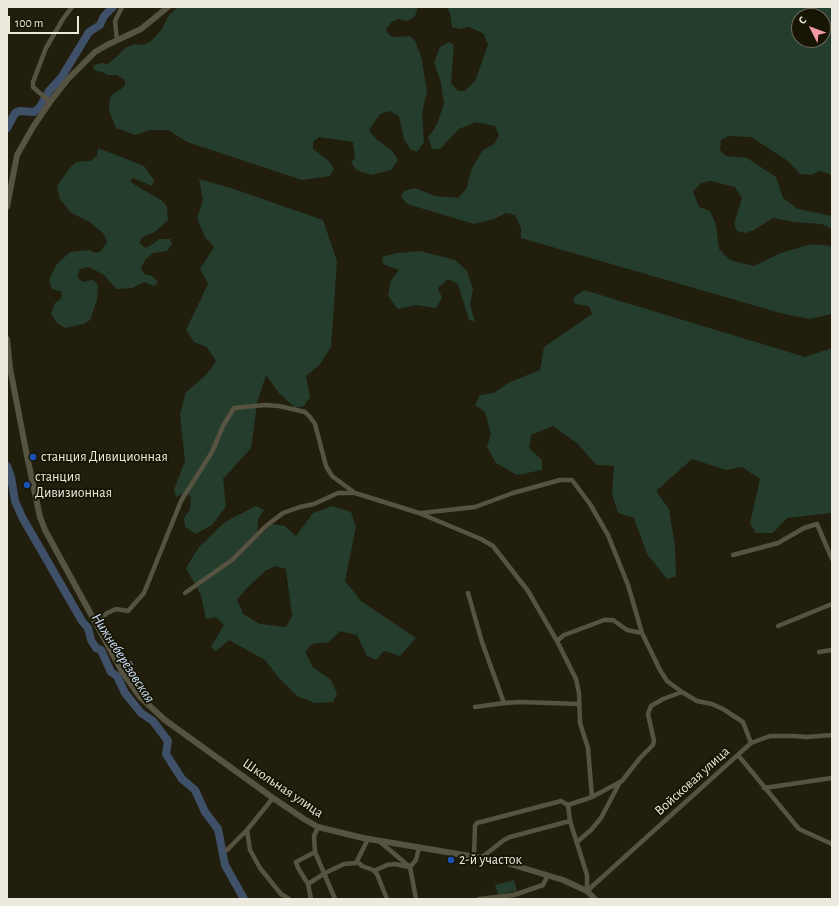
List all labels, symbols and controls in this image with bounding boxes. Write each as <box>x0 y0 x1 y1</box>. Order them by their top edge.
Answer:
scale bar <box>10 8 81 34</box>
north arrow <box>791 8 831 48</box>
text: С <box>796 14 809 26</box>
text: 100 m <box>15 17 43 29</box>
place label: станция Дивиционная <box>41 449 168 465</box>
marker: станция Дивиционная <box>28 452 38 462</box>
place label: станция Дивизионная <box>35 469 112 502</box>
marker: станция Дивизионная <box>22 480 32 490</box>
water label: Нижнеберёзовская <box>87 610 159 706</box>
street label: Войсковая улица <box>651 743 733 819</box>
street label: Школьная улица <box>239 755 327 821</box>
place label: 2-й участок <box>459 852 522 868</box>
marker: 2-й участок <box>446 855 456 865</box>

